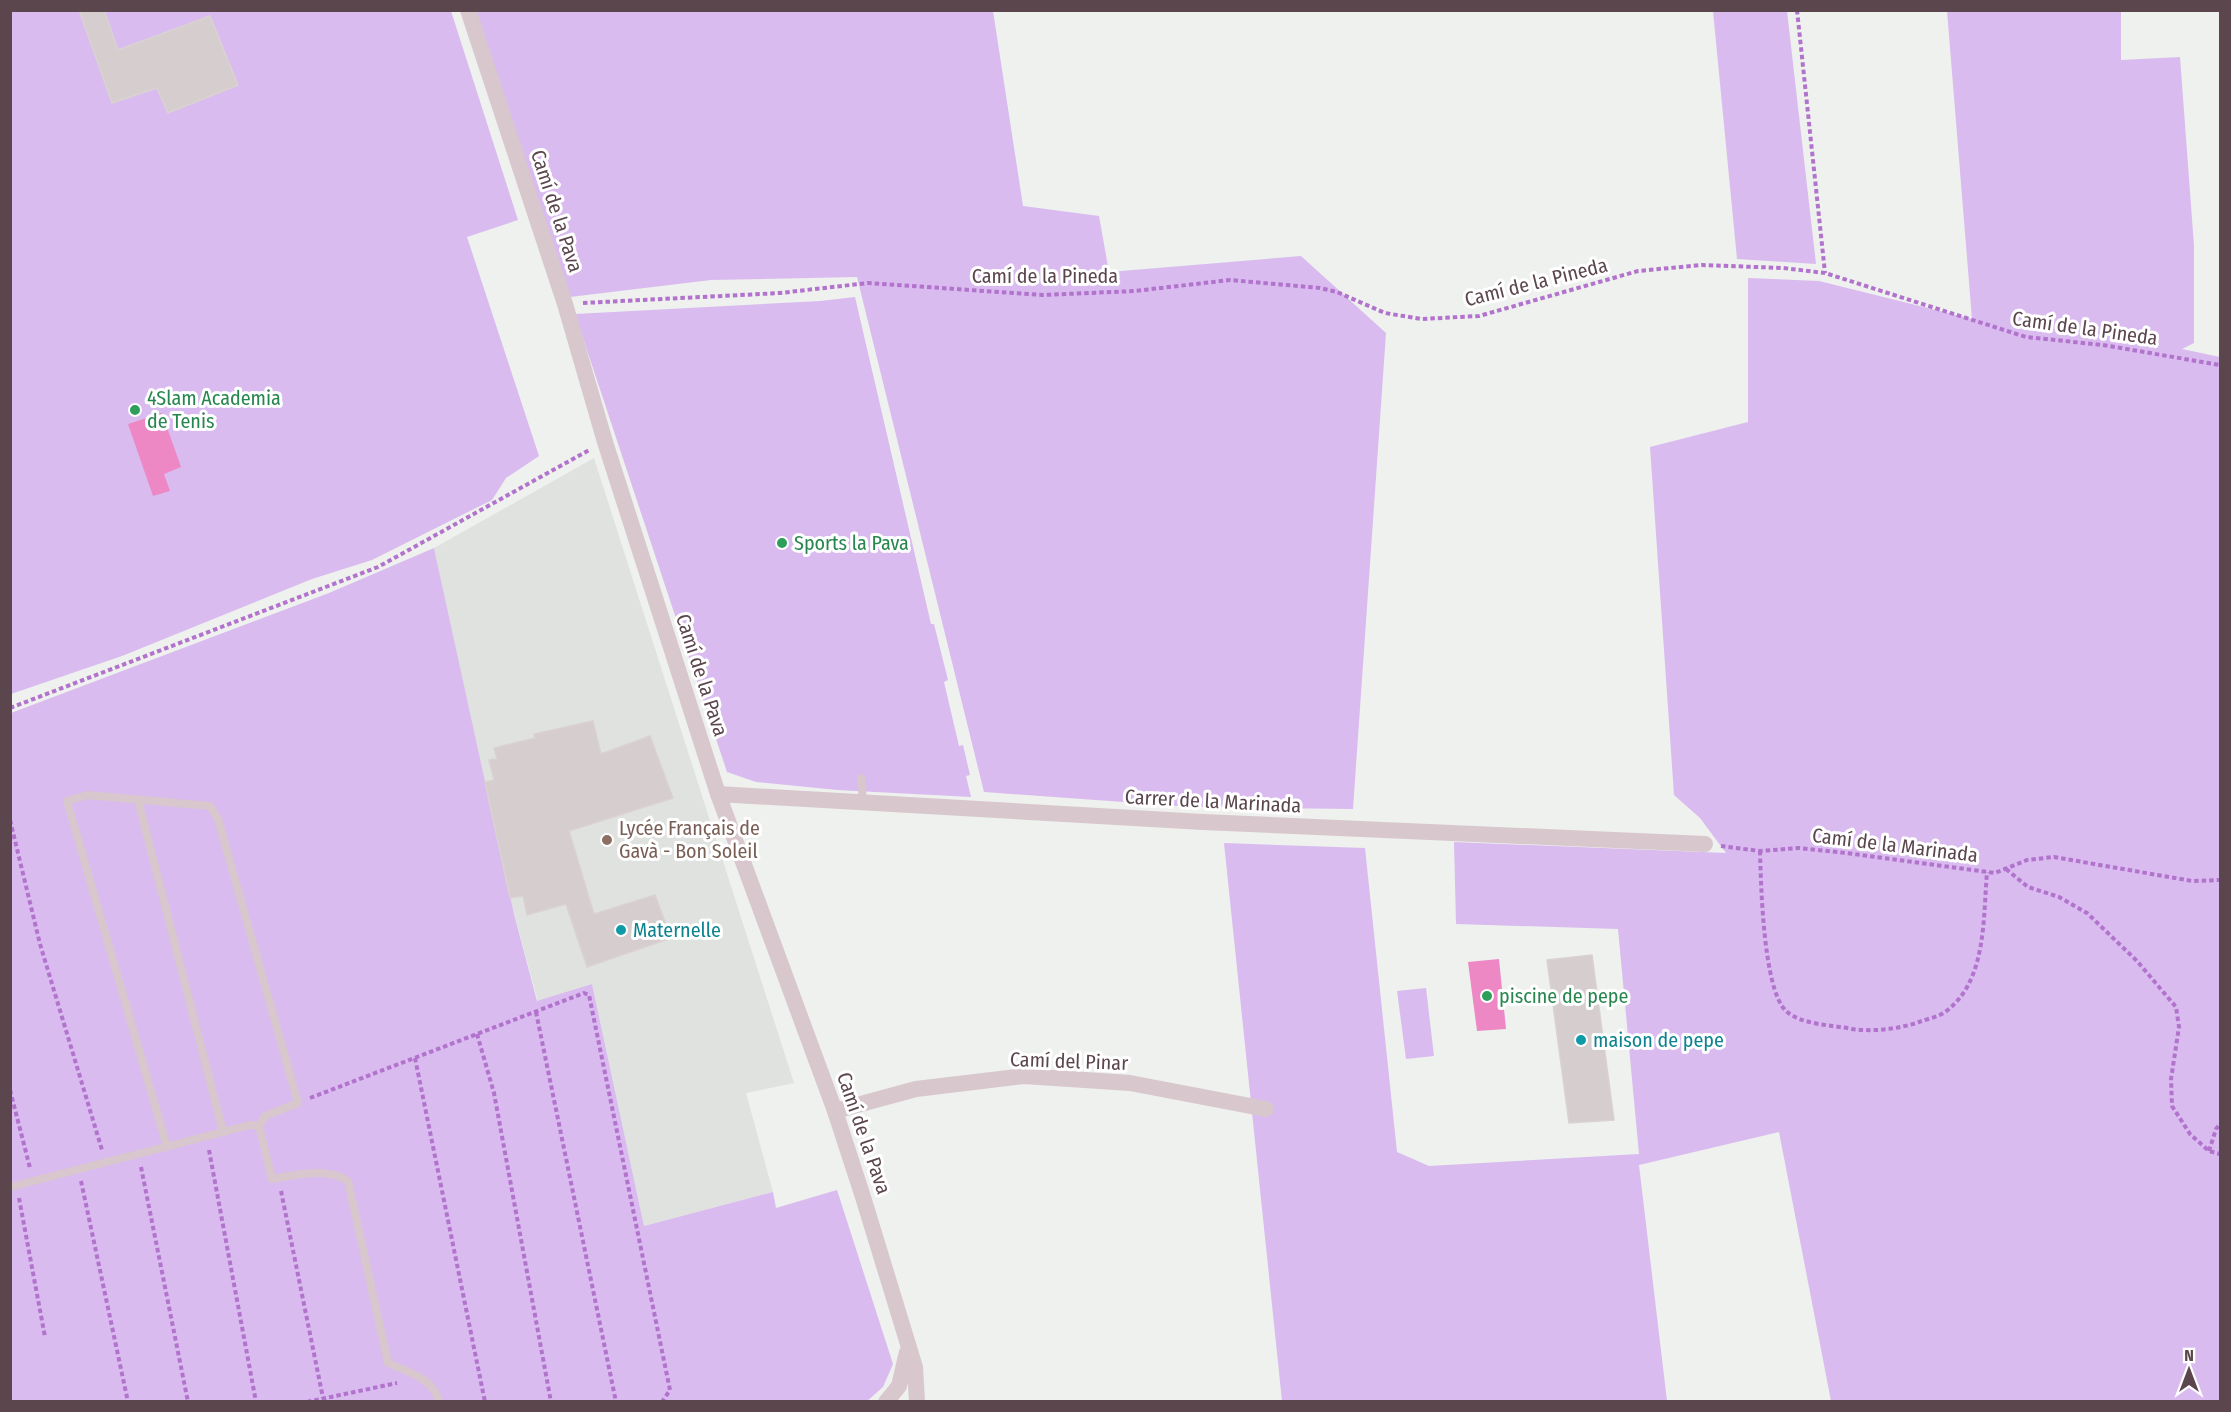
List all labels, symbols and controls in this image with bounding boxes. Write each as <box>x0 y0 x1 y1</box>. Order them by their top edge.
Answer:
street label: Camí de la Pava <box>526 147 588 275</box>
street label: Camí de la Pineda <box>1462 253 1610 311</box>
street label: Camí de la Pineda <box>972 264 1118 288</box>
street label: Camí de la Pineda <box>2011 306 2159 350</box>
place label: 4Slam Academia de Tenis <box>147 386 281 433</box>
marker: 4Slam Academia de Tenis <box>128 403 142 417</box>
place label: Sports la Pava <box>794 531 909 555</box>
marker: Sports la Pava <box>775 536 789 550</box>
street label: Camí de la Pava <box>671 611 733 739</box>
street label: Carrer de la Marinada <box>1124 784 1302 818</box>
place label: Lycée Français de Gavà - Bon Soleil <box>619 816 760 863</box>
street label: Camí de la Marinada <box>1811 823 1979 867</box>
marker: Lycée Français de Gavà - Bon Soleil <box>600 833 614 847</box>
place label: Maternelle <box>633 918 721 942</box>
marker: Maternelle <box>614 923 628 937</box>
place label: piscine de pepe <box>1499 984 1628 1008</box>
marker: piscine de pepe <box>1480 989 1494 1003</box>
place label: maison de pepe <box>1593 1028 1724 1052</box>
marker: maison de pepe <box>1574 1033 1588 1047</box>
street label: Camí del Pinar <box>1009 1047 1129 1075</box>
street label: Camí de la Pava <box>832 1069 896 1197</box>
north arrow <box>2159 1340 2219 1400</box>
text: N <box>2184 1346 2194 1365</box>

